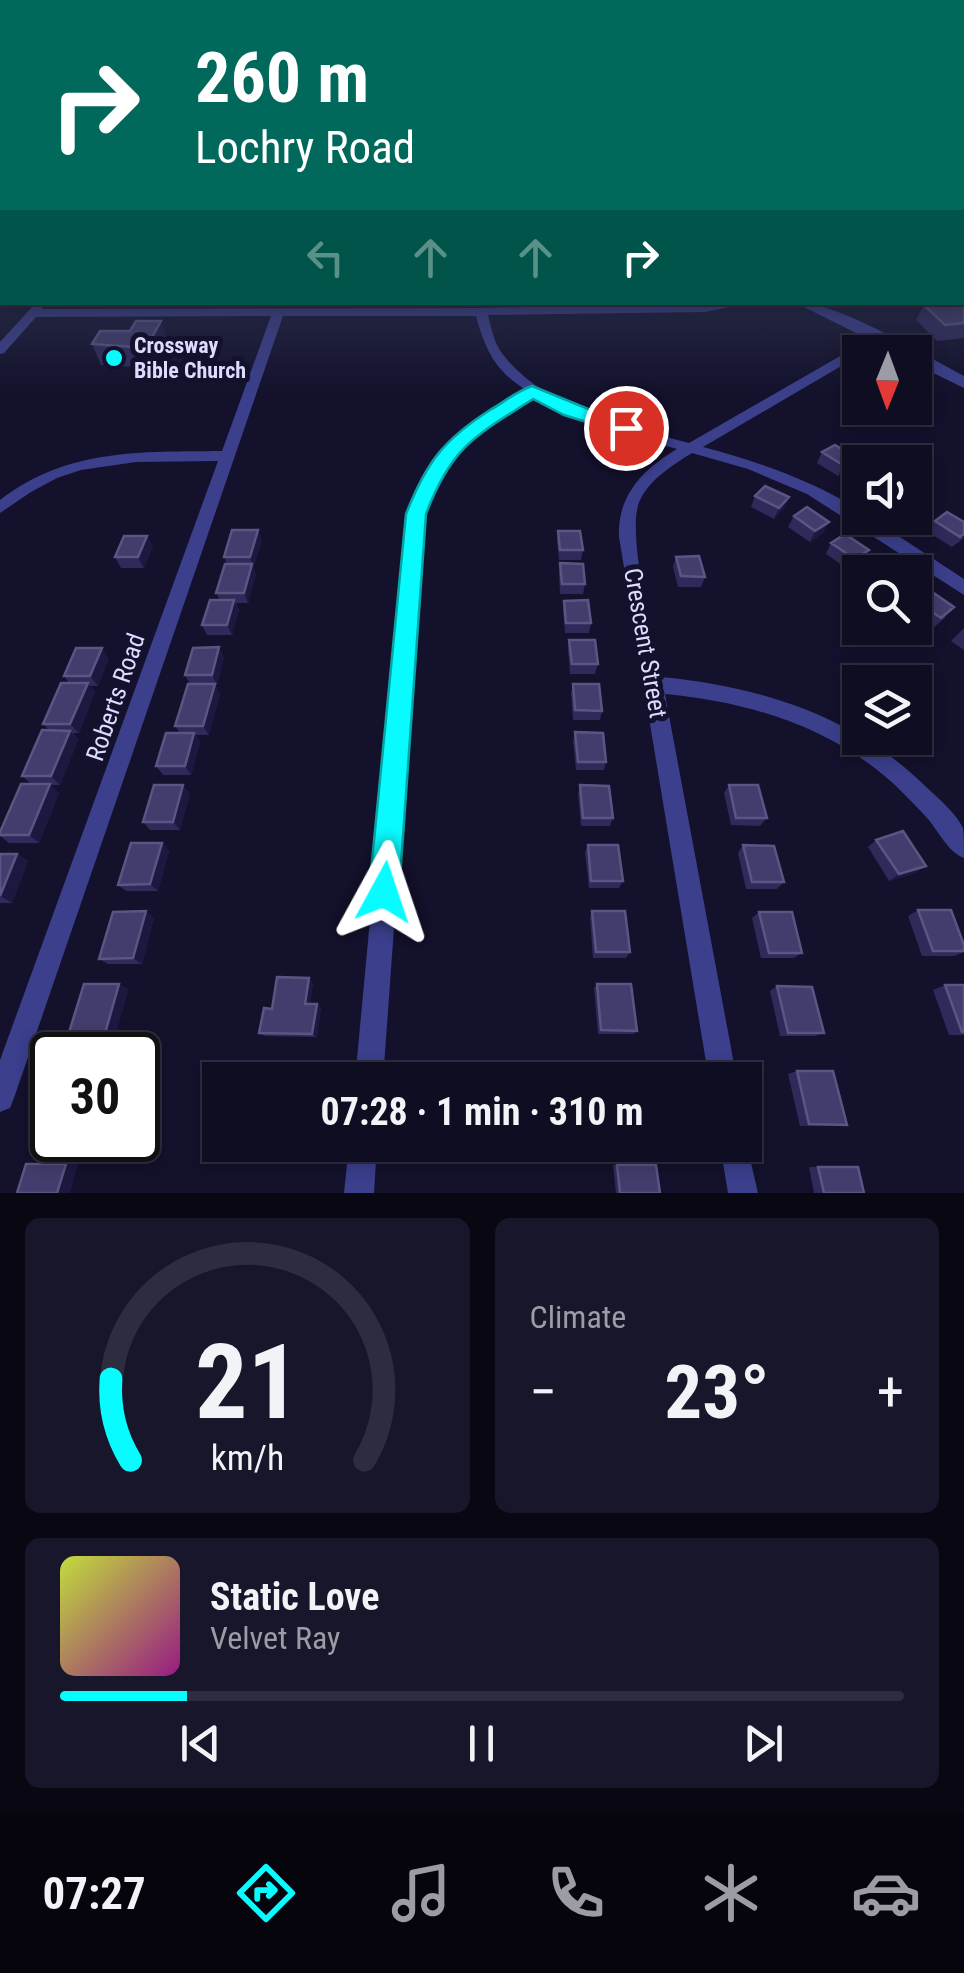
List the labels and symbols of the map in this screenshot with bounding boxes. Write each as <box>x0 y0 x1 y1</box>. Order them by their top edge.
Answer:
place label: Crossway Bible Church <box>134 333 246 383</box>
north arrow <box>842 335 932 425</box>
marker: Crossway Bible Church <box>103 347 125 369</box>
pin <box>584 386 669 471</box>
street label: Crescent Street <box>618 566 673 720</box>
street label: Roberts Road <box>80 630 151 765</box>
position arrow <box>332 840 436 944</box>
speed limit sign: 30 <box>30 1032 160 1162</box>

